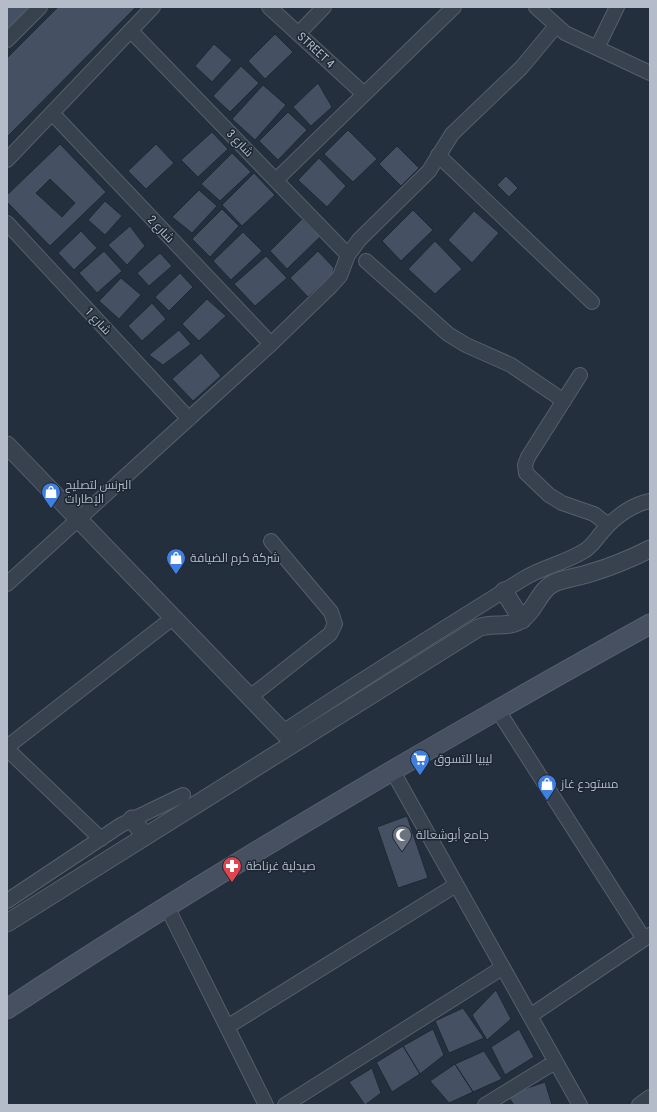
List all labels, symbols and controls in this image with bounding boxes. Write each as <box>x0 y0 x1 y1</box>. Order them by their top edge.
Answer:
street label: STREET 4 <box>295 29 337 71</box>
street label: شارع 3 <box>223 127 256 160</box>
street label: شارع 2 <box>144 213 177 246</box>
street label: شارع 1 <box>81 305 114 338</box>
place label: البرنس لتصليح الإطارات <box>65 478 131 506</box>
shop icon: البرنس لتصليح الإطارات <box>40 481 62 509</box>
shop icon: شركة كرم الضيافة <box>165 547 187 575</box>
place label: شركة كرم الضيافة <box>190 551 280 566</box>
supermarket icon: ليبيا للتسوق <box>409 748 431 776</box>
place label: ليبيا للتسوق <box>434 752 492 766</box>
shop icon: مستودع غاز <box>536 773 558 801</box>
place label: مستودع غاز <box>560 777 618 792</box>
mosque icon: جامع أبوشعالة <box>391 824 413 852</box>
place label: جامع أبوشعالة <box>416 827 489 843</box>
pharmacy icon: صيدلية غرناطة <box>221 855 243 883</box>
place label: صيدلية غرناطة <box>246 859 316 873</box>

